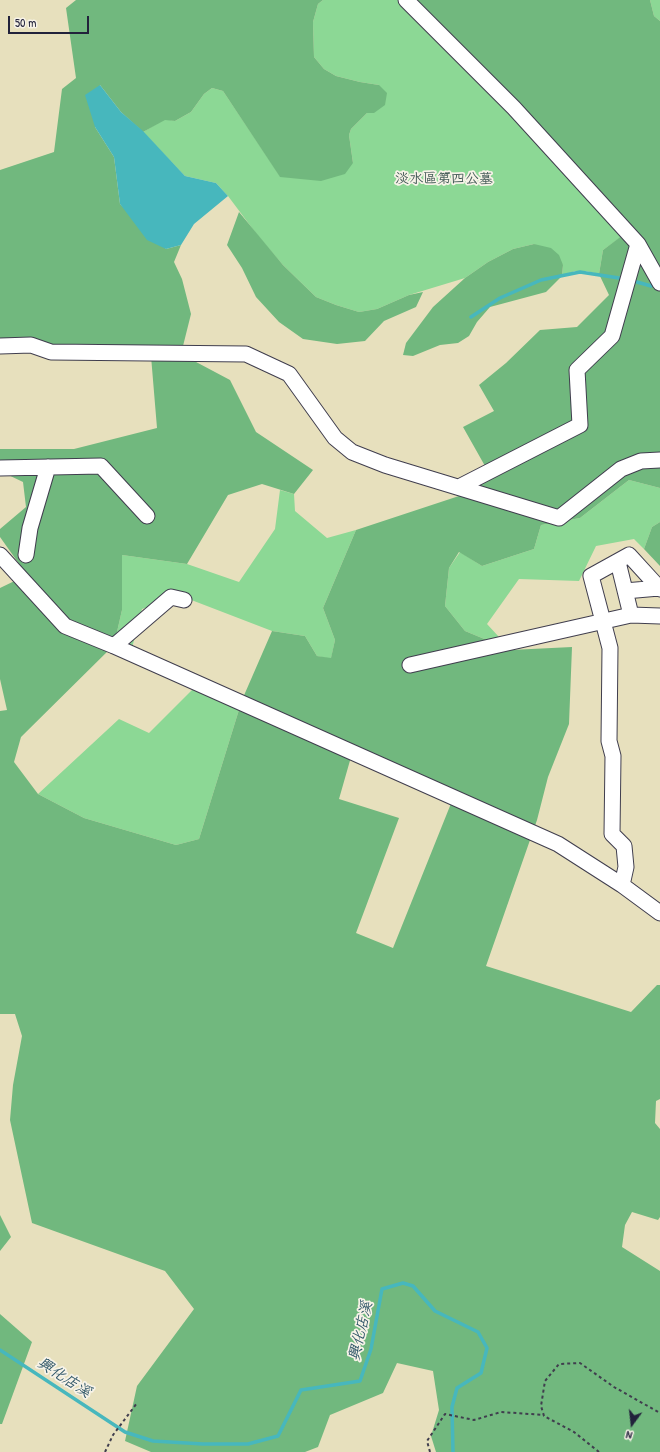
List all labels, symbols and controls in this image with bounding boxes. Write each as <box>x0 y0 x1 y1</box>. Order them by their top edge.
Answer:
scale bar <box>10 8 91 34</box>
text: 50 m <box>15 14 36 31</box>
park label: 淡水區第四公墓 <box>395 171 493 187</box>
water label: 興化店溪 <box>345 1300 377 1362</box>
water label: 興化店溪 <box>34 1354 94 1402</box>
north arrow <box>612 1404 652 1444</box>
text: N <box>624 1428 634 1443</box>

